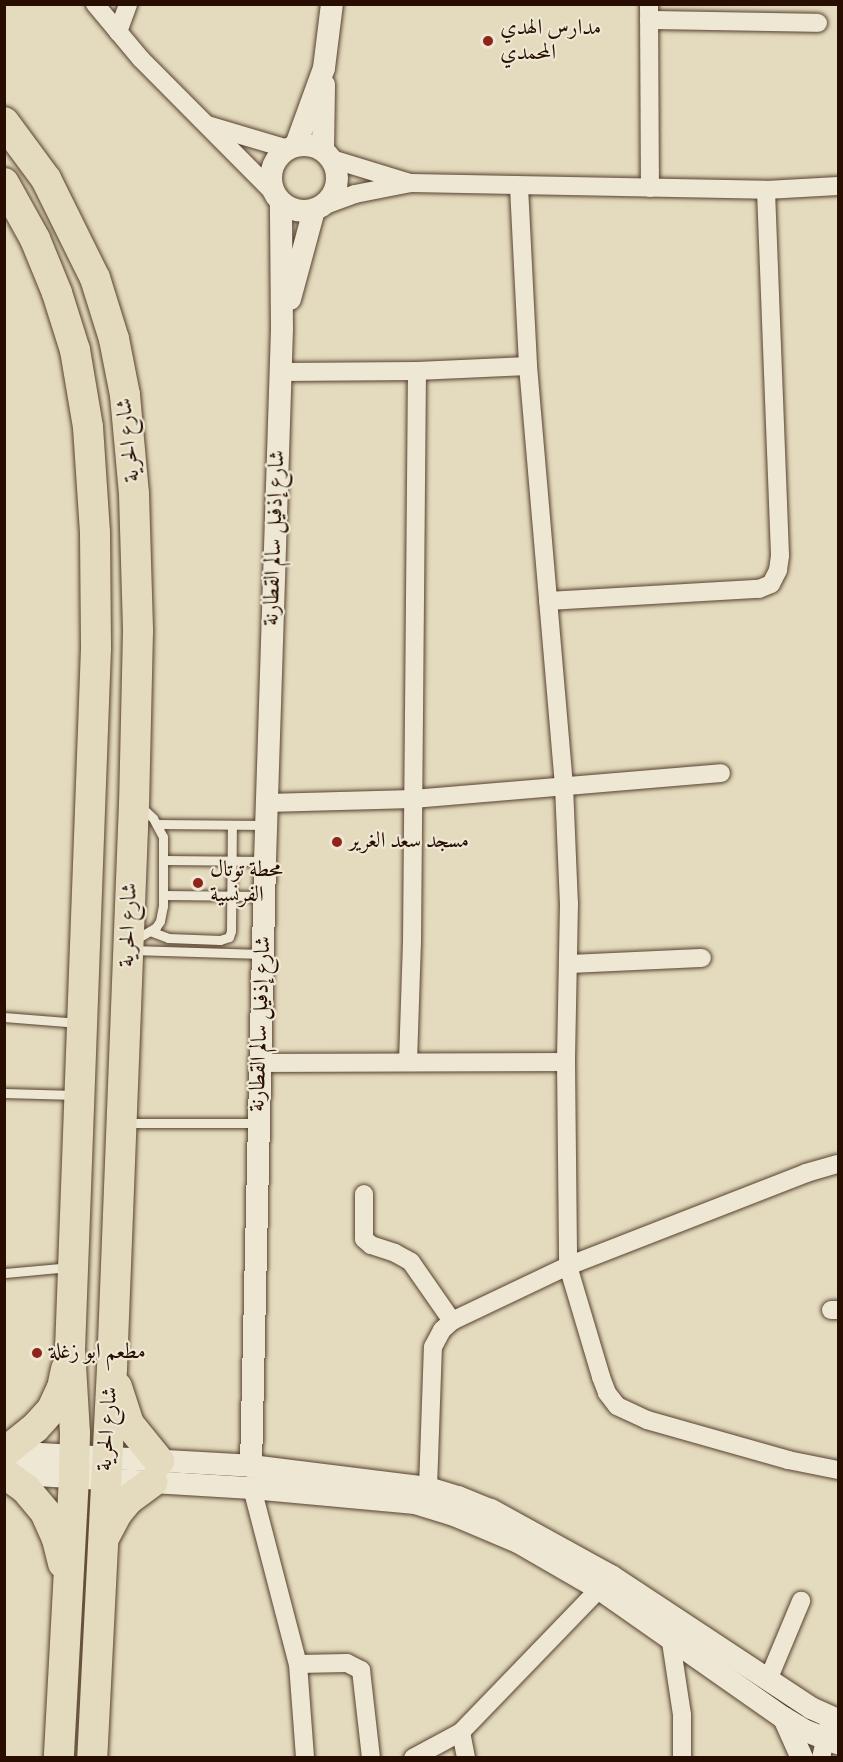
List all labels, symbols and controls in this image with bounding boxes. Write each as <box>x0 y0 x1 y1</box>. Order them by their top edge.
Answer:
place label: مدارس الهدي المحمدي <box>500 15 601 66</box>
marker: مدارس الهدي المحمدي <box>481 34 495 48</box>
street label: شارع الحرية <box>111 397 147 483</box>
street label: شارع إذفيل سالم القطارنة <box>259 450 291 626</box>
place label: مسجد سعد الغرير <box>349 829 469 855</box>
marker: مسجد سعد الغرير <box>330 835 344 849</box>
place label: محطة توتال الفرنسية <box>210 857 283 908</box>
marker: محطة توتال الفرنسية <box>191 876 205 890</box>
street label: شارع الحرية <box>114 882 144 968</box>
street label: شارع إذفيل سالم القطارنة <box>245 936 277 1112</box>
place label: مطعم ابو زغلة <box>49 1340 146 1366</box>
marker: مطعم ابو زغلة <box>30 1346 44 1360</box>
street label: شارع الحرية <box>92 1386 124 1472</box>

